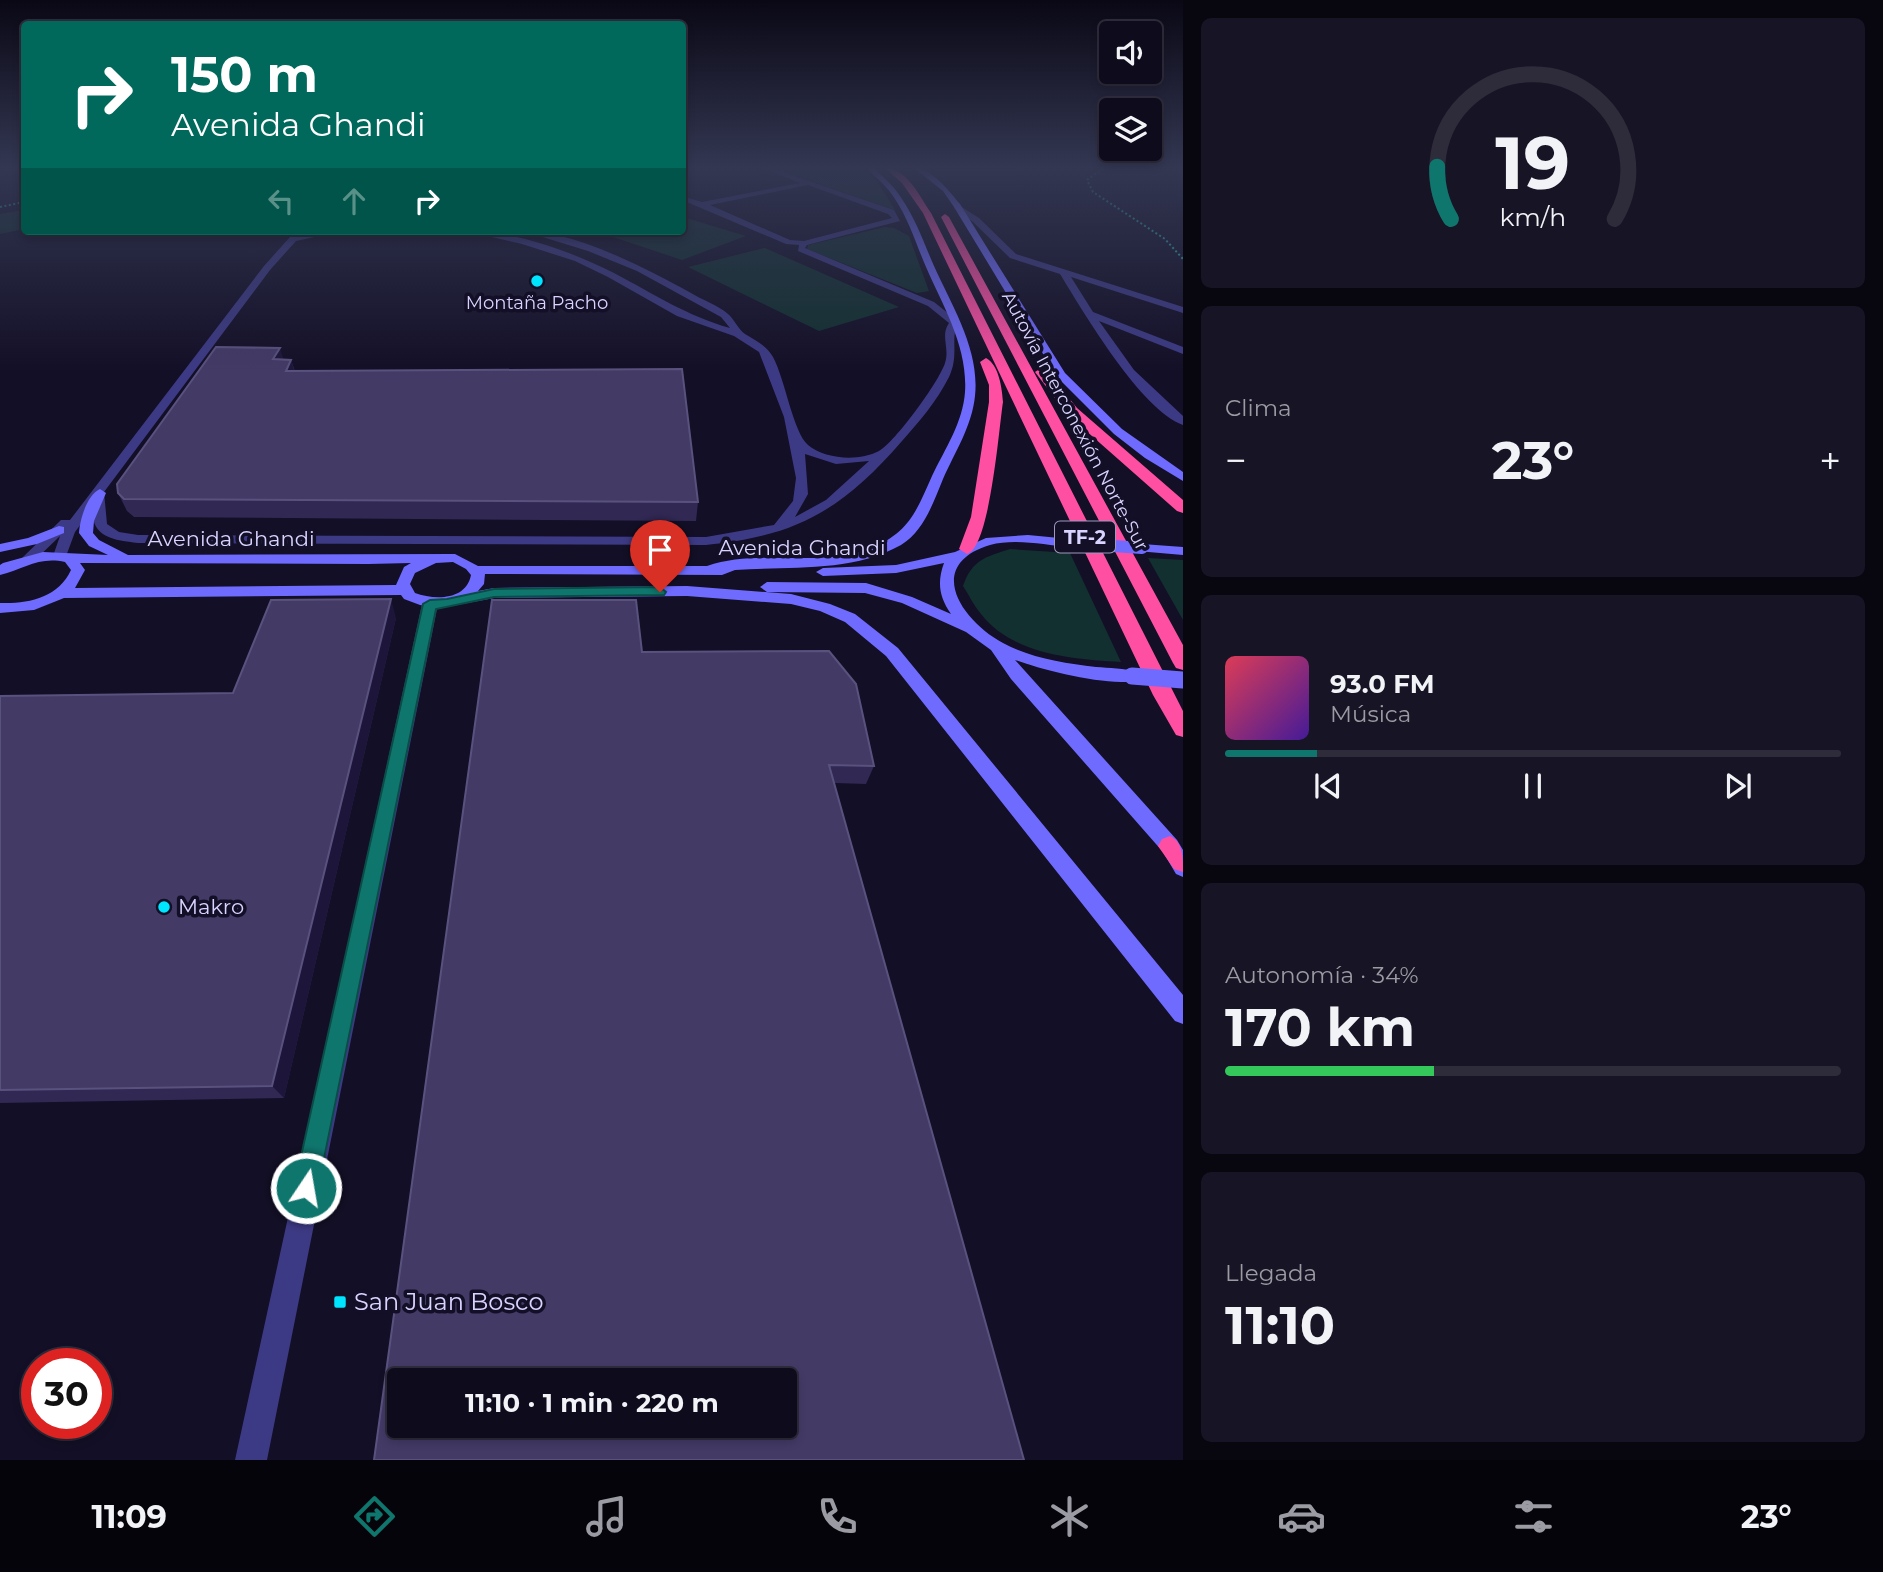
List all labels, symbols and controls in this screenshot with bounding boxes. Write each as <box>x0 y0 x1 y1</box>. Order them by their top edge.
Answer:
map controls <box>1099 21 1162 161</box>
button: sound <box>1099 21 1162 84</box>
text: 150 m <box>171 45 318 104</box>
icon: right <box>56 49 147 140</box>
button: layers <box>1099 98 1162 161</box>
text: Avenida Ghandi <box>171 105 426 144</box>
text: 19 <box>1496 120 1570 208</box>
icon: left <box>262 182 300 220</box>
icon: ahead <box>335 182 373 220</box>
icon: right <box>408 182 446 220</box>
text: km/h <box>1500 202 1566 232</box>
marker: Montaña Pacho <box>529 273 545 289</box>
street label: Autovía Interconexión Norte-Sur <box>997 288 1153 554</box>
place label: Montaña Pacho <box>466 292 608 314</box>
text: Clima <box>1225 394 1292 422</box>
text: 23° <box>1492 429 1574 492</box>
text: − <box>1225 437 1247 484</box>
text: + <box>1819 437 1841 484</box>
pin <box>630 520 690 592</box>
road number: TF-2 <box>1055 522 1115 552</box>
street label: Avenida Ghandi <box>147 526 315 551</box>
icon: arrive <box>641 531 679 569</box>
street label: Avenida Ghandi <box>718 535 886 560</box>
text: 93.0 FM <box>1330 668 1435 700</box>
text: Música <box>1330 700 1411 728</box>
icon: previous <box>1309 767 1347 805</box>
icon: pause <box>1514 767 1552 805</box>
icon: next <box>1719 767 1757 805</box>
place label: Makro <box>178 894 244 919</box>
marker: Makro <box>156 899 172 915</box>
text: Autonomía · 34% <box>1225 961 1419 989</box>
text: 170 km <box>1225 996 1415 1059</box>
position arrow <box>269 1151 343 1225</box>
text: Llegada <box>1225 1259 1317 1287</box>
place label: San Juan Bosco <box>354 1287 543 1316</box>
marker: San Juan Bosco <box>332 1294 348 1310</box>
text: 11:10 <box>1225 1294 1335 1357</box>
speed limit sign: 30 <box>21 1348 112 1439</box>
text: 11:10 · 1 min · 220 m <box>465 1387 719 1419</box>
icon: directions <box>350 1492 399 1541</box>
icon: music <box>582 1492 631 1541</box>
icon: phone <box>813 1492 862 1541</box>
icon: climate <box>1045 1492 1094 1541</box>
icon: car <box>1277 1492 1326 1541</box>
icon: filters <box>1509 1492 1558 1541</box>
text: 11:09 <box>91 1497 167 1536</box>
text: 23° <box>1741 1497 1792 1536</box>

